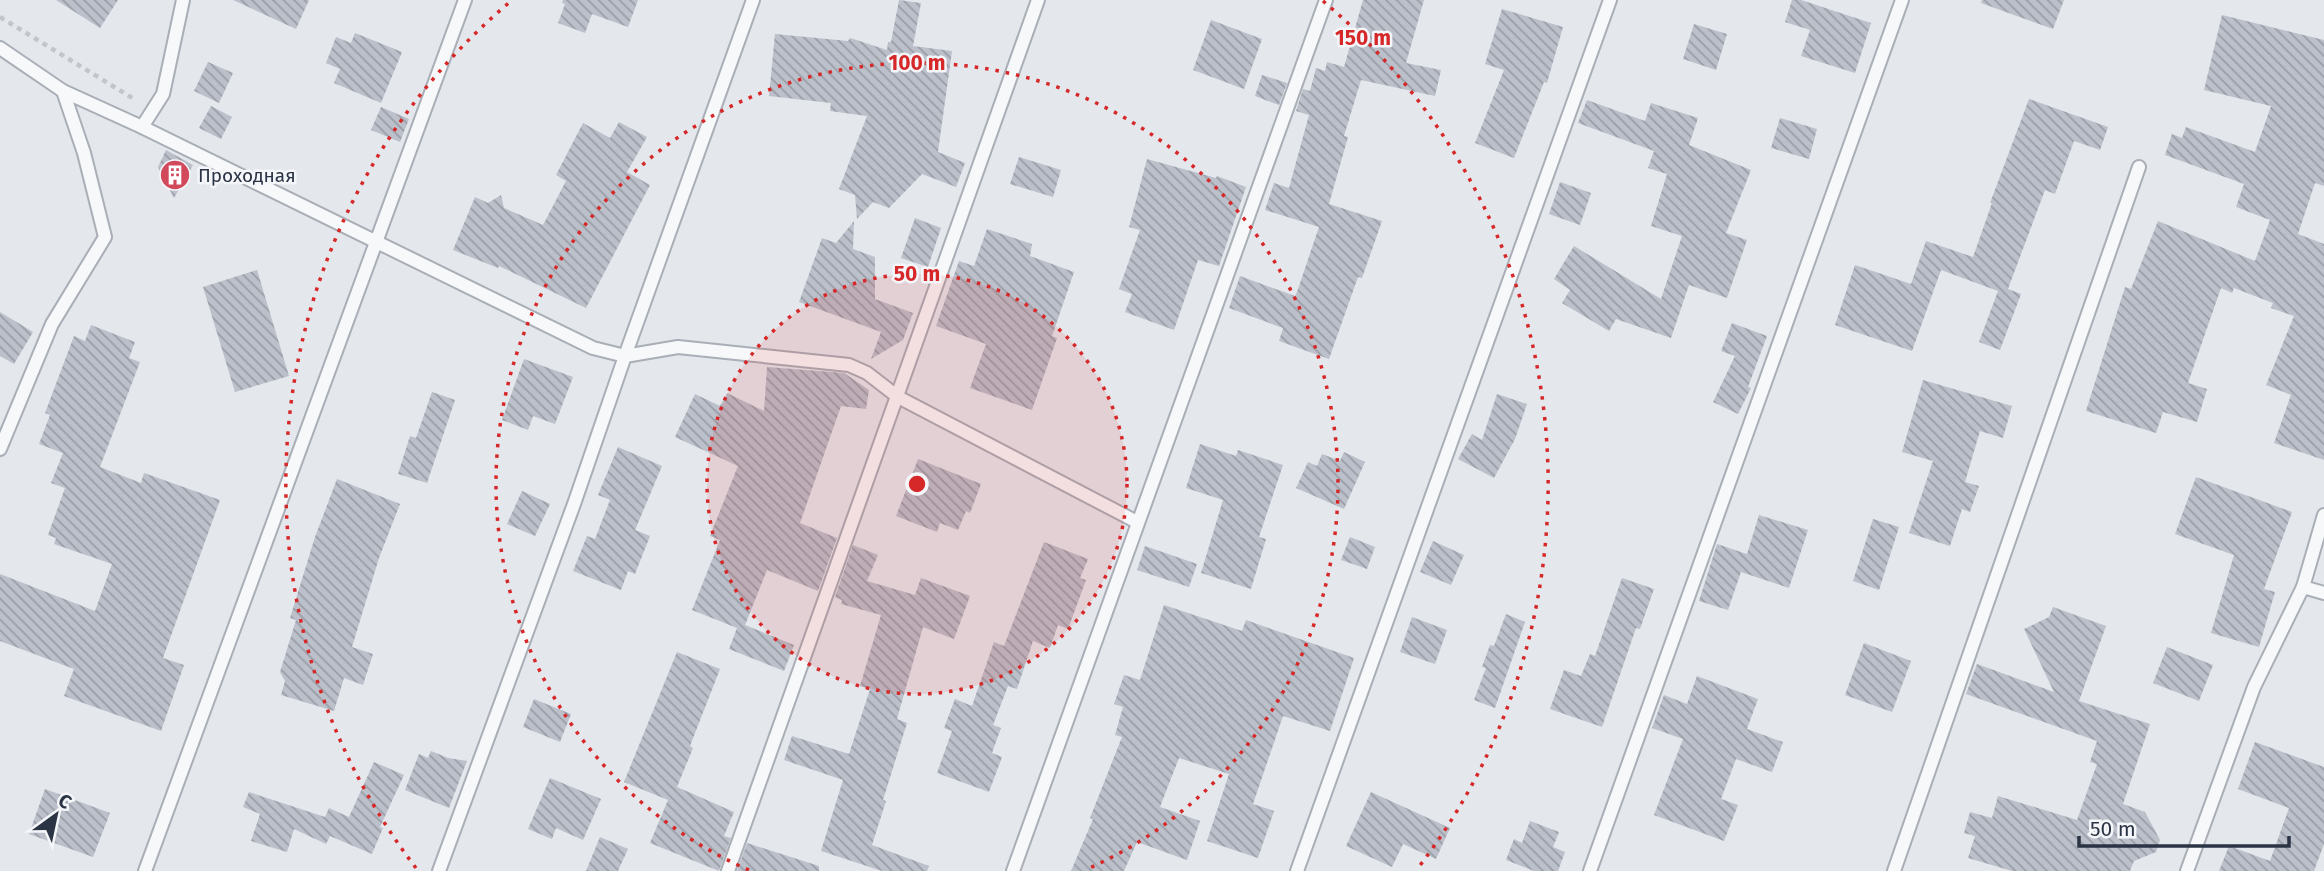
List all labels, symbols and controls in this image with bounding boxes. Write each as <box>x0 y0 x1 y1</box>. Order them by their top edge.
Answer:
text: 150 m <box>1335 25 1391 51</box>
text: 100 m <box>888 50 946 76</box>
building icon: Проходная <box>158 158 192 192</box>
place label: Проходная <box>198 164 296 187</box>
text: 50 m <box>894 261 940 287</box>
centre of rings <box>905 472 929 496</box>
north arrow <box>21 780 91 850</box>
text: С <box>54 789 76 814</box>
scale bar <box>2079 804 2289 848</box>
text: 50 m <box>2090 816 2136 842</box>

